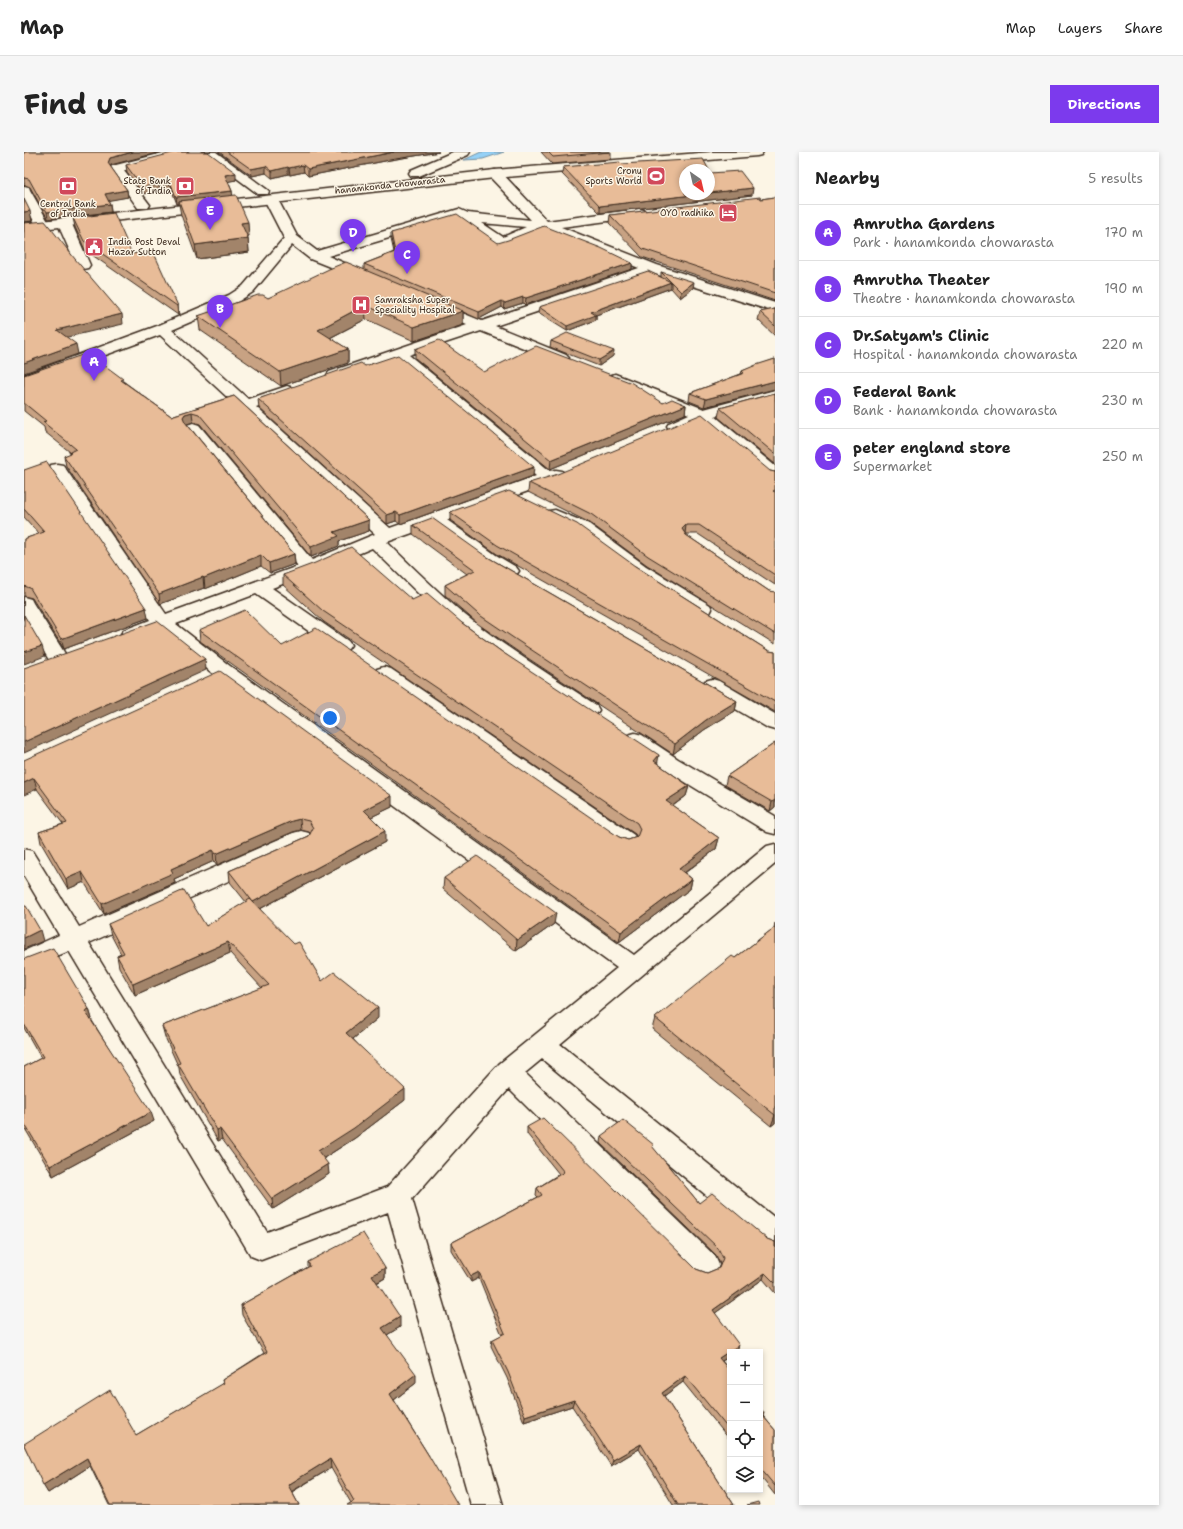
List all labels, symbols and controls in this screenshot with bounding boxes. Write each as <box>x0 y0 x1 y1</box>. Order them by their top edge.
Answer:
text: Map <box>20 15 64 40</box>
text: Map <box>1006 19 1036 37</box>
text: Layers <box>1058 19 1102 37</box>
text: Share <box>1124 19 1163 37</box>
text: Find us <box>24 85 129 123</box>
button: Directions <box>1050 85 1159 123</box>
north arrow <box>679 164 715 200</box>
place label: Crony Sports World <box>585 165 642 187</box>
sports icon: Crony Sports World <box>645 165 667 187</box>
text: Nearby <box>815 167 880 189</box>
text: 5 results <box>1088 170 1143 187</box>
street label: hanamkonda chowarasta <box>334 173 446 197</box>
bank icon: Central Bank of India <box>57 175 79 197</box>
place label: State Bank of India <box>124 175 171 197</box>
bank icon: State Bank of India <box>174 175 196 197</box>
pin: E <box>197 197 223 230</box>
place label: Central Bank of India <box>40 198 96 220</box>
hotel icon: OYO radhika <box>717 202 739 224</box>
place label: OYO radhika <box>660 207 714 219</box>
text: Amrutha Gardens <box>853 214 995 234</box>
pin: D <box>340 219 366 252</box>
text: A <box>823 224 833 241</box>
text: 170 m <box>1105 224 1143 241</box>
text: Park · hanamkonda chowarasta <box>853 234 1054 251</box>
public building icon: India Post Deval Hazar Sutton <box>83 236 105 258</box>
place label: India Post Deval Hazar Sutton <box>108 236 180 258</box>
pin: C <box>394 241 420 274</box>
text: Amrutha Theater <box>853 270 990 290</box>
text: B <box>824 280 832 297</box>
text: 190 m <box>1104 280 1143 297</box>
text: Theatre · hanamkonda chowarasta <box>853 290 1075 307</box>
hospital icon: Samraksha Super Speciality Hospital <box>350 294 372 316</box>
place label: Samraksha Super Speciality Hospital <box>375 294 455 316</box>
pin: B <box>207 295 233 328</box>
text: Dr.Satyam's Clinic <box>853 326 989 346</box>
text: C <box>824 336 832 353</box>
text: 220 m <box>1101 336 1143 353</box>
text: Hospital · hanamkonda chowarasta <box>853 346 1077 363</box>
pin: A <box>81 348 107 381</box>
text: Federal Bank <box>853 382 956 402</box>
text: D <box>823 392 833 409</box>
text: 230 m <box>1101 392 1143 409</box>
text: Bank · hanamkonda chowarasta <box>853 402 1057 419</box>
text: peter england store <box>853 438 1011 458</box>
text: E <box>824 448 832 465</box>
text: 250 m <box>1102 448 1143 465</box>
text: Supermarket <box>853 458 932 475</box>
your location <box>320 708 340 728</box>
map controls <box>727 1349 763 1493</box>
button: + <box>727 1349 763 1385</box>
button: − <box>727 1385 763 1421</box>
button: locate <box>727 1421 763 1457</box>
button: layers <box>727 1457 763 1493</box>

